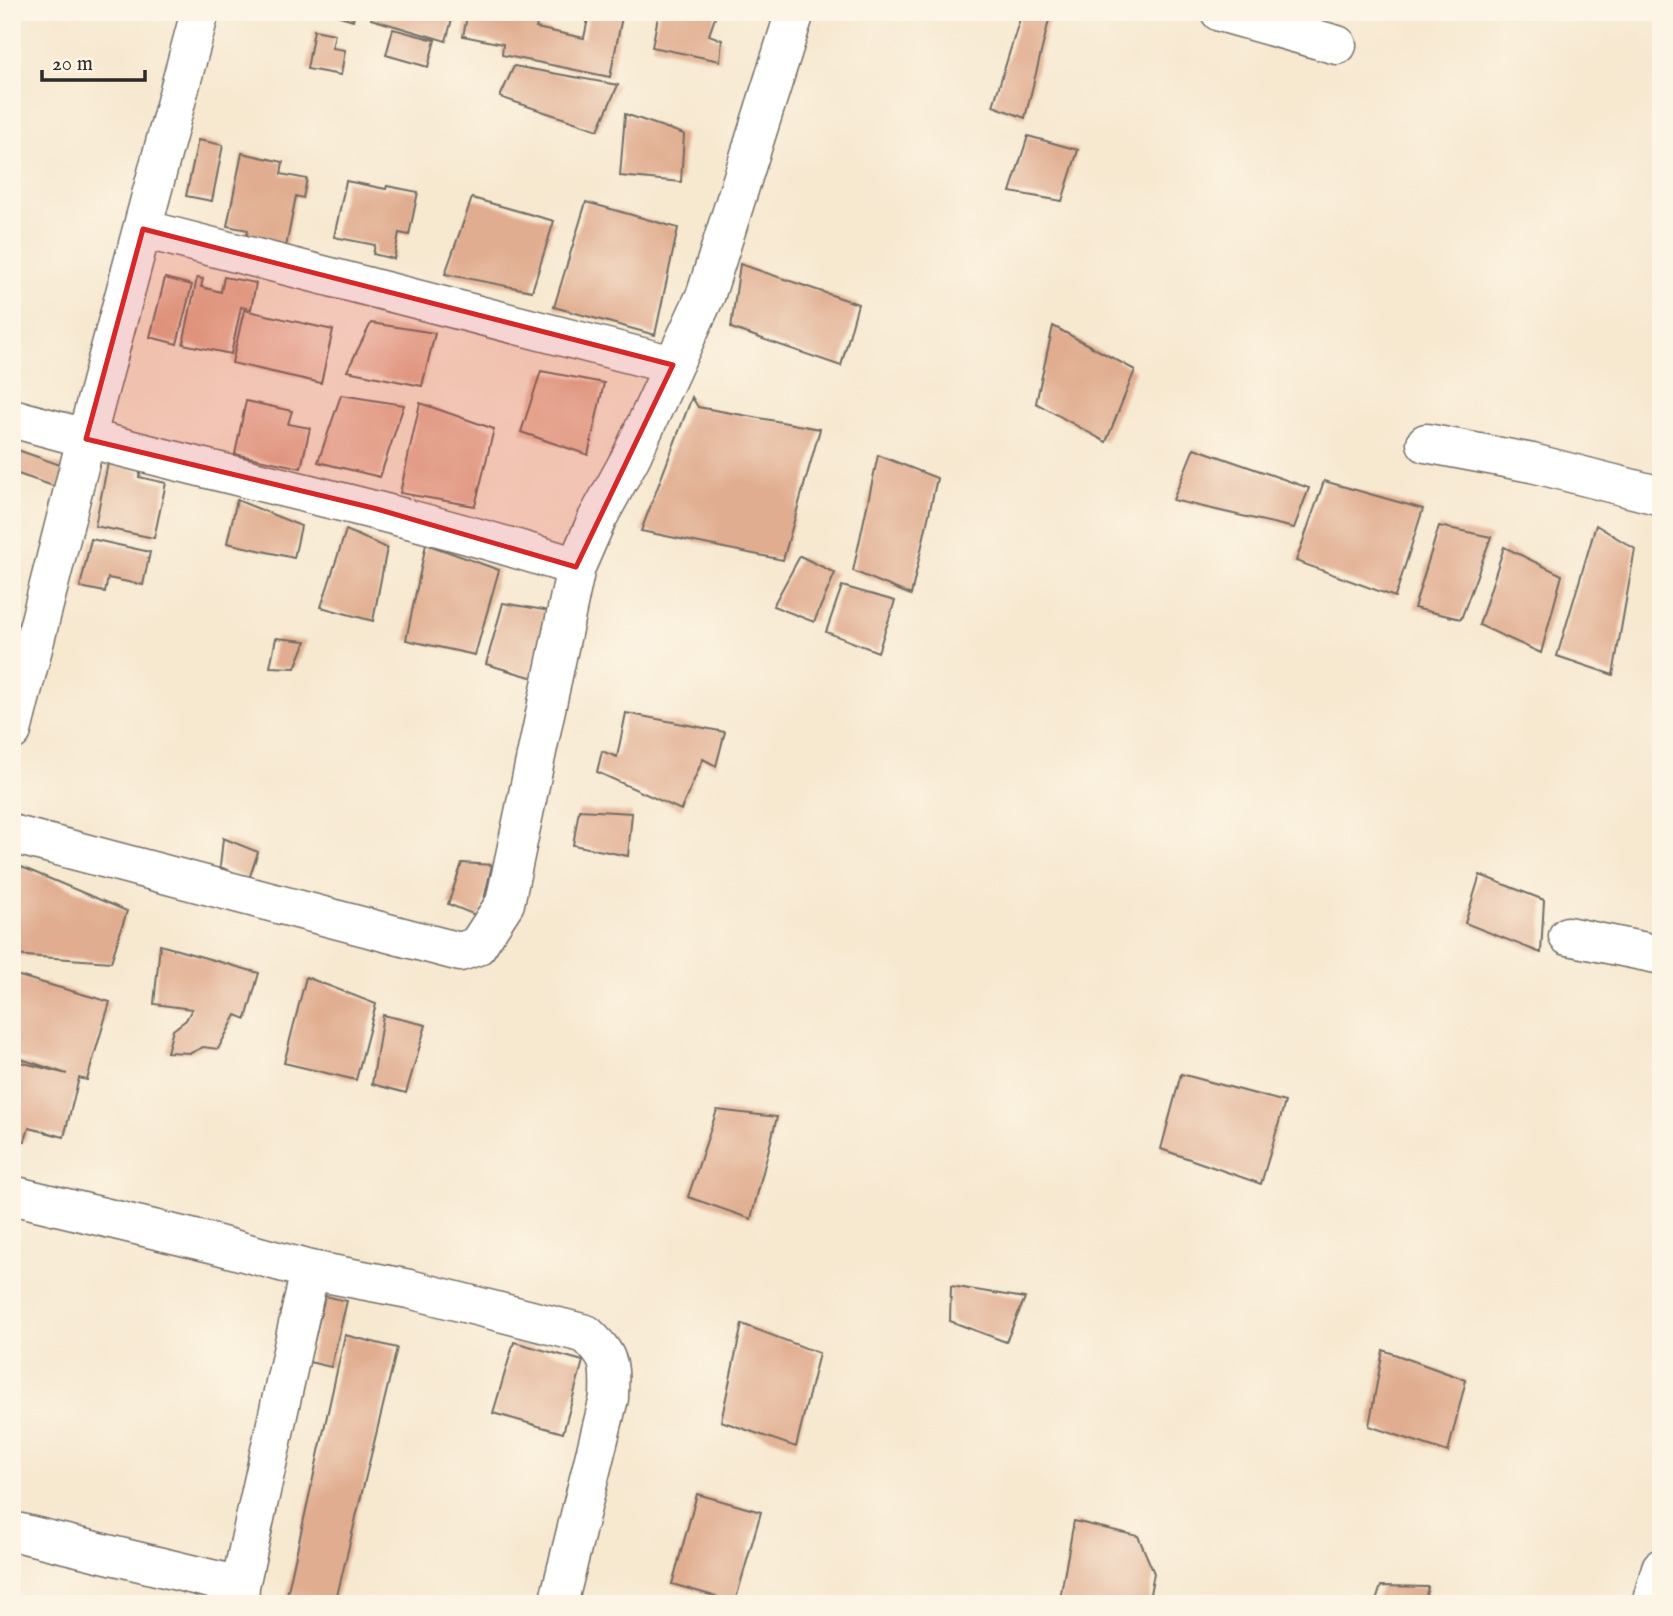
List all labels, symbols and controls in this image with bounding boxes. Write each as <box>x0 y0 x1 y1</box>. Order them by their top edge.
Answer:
scale bar <box>42 38 145 82</box>
text: 20 m <box>52 51 93 78</box>

